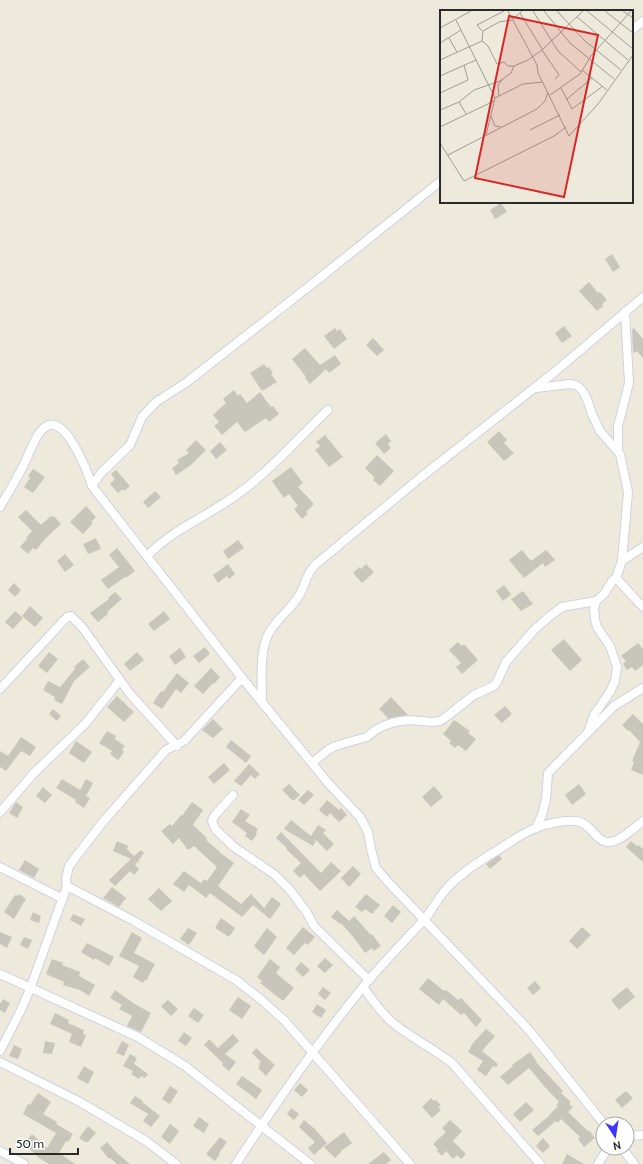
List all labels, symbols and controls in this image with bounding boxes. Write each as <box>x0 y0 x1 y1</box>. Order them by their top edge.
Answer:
inset map <box>440 10 633 203</box>
north arrow <box>595 1116 635 1156</box>
scale bar <box>10 1130 78 1156</box>
text: 50 m <box>16 1136 44 1151</box>
text: N <box>612 1138 622 1153</box>

